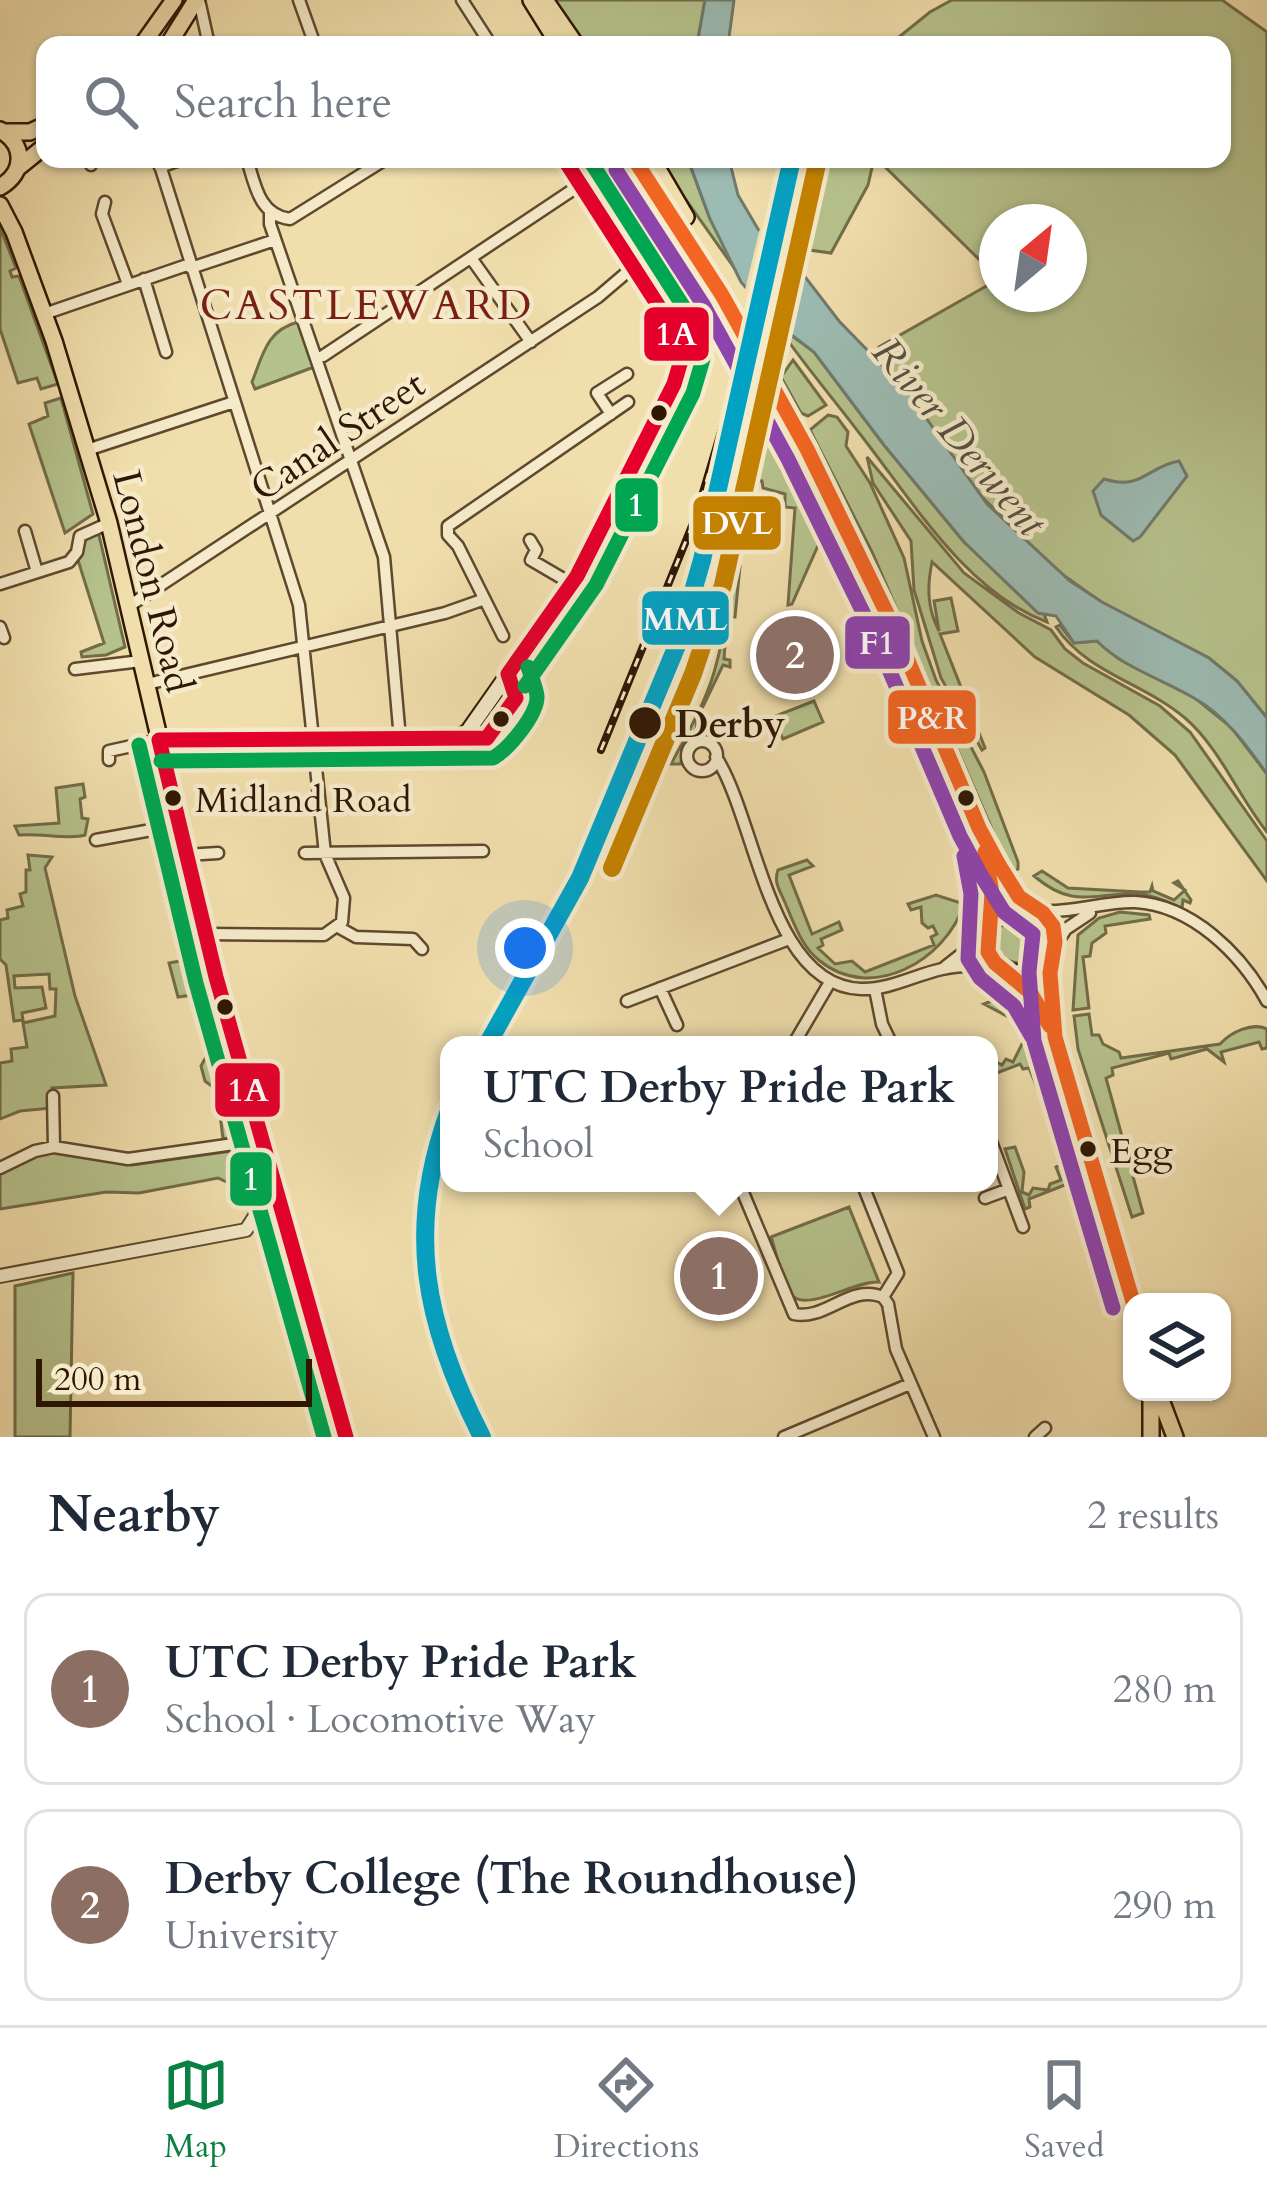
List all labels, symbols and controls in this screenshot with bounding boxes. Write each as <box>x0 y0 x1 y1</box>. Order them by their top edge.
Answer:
search box <box>36 36 1231 168</box>
icon: search <box>78 69 144 135</box>
text: Search here <box>174 72 392 133</box>
north arrow <box>979 204 1087 312</box>
district label: CASTLEWARD <box>200 277 534 334</box>
line badge: 1A <box>642 305 711 363</box>
text: 1A <box>655 312 697 357</box>
water label: River Derwent <box>859 326 1060 549</box>
street label: Canal Street <box>240 358 436 514</box>
unlabelled marker <box>648 402 670 424</box>
street label: London Road <box>99 465 206 698</box>
line badge: 1 <box>613 476 660 534</box>
text: 1 <box>628 483 644 528</box>
line badge: DVL <box>691 494 783 552</box>
text: DVL <box>701 501 773 546</box>
line badge: MML <box>640 589 731 647</box>
text: MML <box>643 597 728 642</box>
pin: 2 <box>756 610 834 700</box>
line badge: F1 <box>843 614 912 671</box>
text: F1 <box>859 621 895 666</box>
line badge: P&R <box>886 688 978 746</box>
text: P&R <box>897 696 968 741</box>
place label: Derby <box>675 698 785 751</box>
marker: Derby <box>626 704 664 742</box>
unlabelled marker <box>490 708 512 730</box>
place label: Midland Road <box>195 776 411 825</box>
marker: Midland Road <box>162 787 184 809</box>
unlabelled marker <box>955 787 977 809</box>
your location <box>495 918 555 978</box>
unlabelled marker <box>214 996 236 1018</box>
popup <box>440 1036 998 1192</box>
text: UTC Derby Pride Park <box>483 1057 955 1118</box>
line badge: 1A <box>213 1061 282 1119</box>
text: 1A <box>227 1068 269 1113</box>
text: School <box>483 1118 594 1171</box>
place label: Egg <box>1110 1127 1173 1176</box>
marker: Egg <box>1077 1138 1099 1160</box>
line badge: 1 <box>228 1150 274 1208</box>
text: 1 <box>243 1157 259 1202</box>
pin: 1 <box>680 1231 758 1321</box>
map controls <box>1123 1293 1231 1401</box>
button: layers <box>1123 1293 1231 1401</box>
scale bar <box>36 1353 312 1406</box>
text: 200 m <box>54 1357 141 1402</box>
text: Nearby <box>48 1480 220 1550</box>
text: 2 results <box>1087 1489 1219 1542</box>
text: UTC Derby Pride Park <box>165 1632 637 1693</box>
text: 1 <box>80 1663 100 1716</box>
text: 280 m <box>1113 1663 1216 1716</box>
text: School · Locomotive Way <box>165 1693 596 1746</box>
text: Derby College (The Roundhouse) <box>165 1848 859 1909</box>
text: 2 <box>80 1879 100 1932</box>
text: 290 m <box>1113 1879 1216 1932</box>
text: University <box>165 1909 339 1962</box>
tab: Map <box>163 2052 229 2169</box>
tab: Directions <box>554 2052 699 2169</box>
tab: Saved <box>1024 2052 1104 2169</box>

